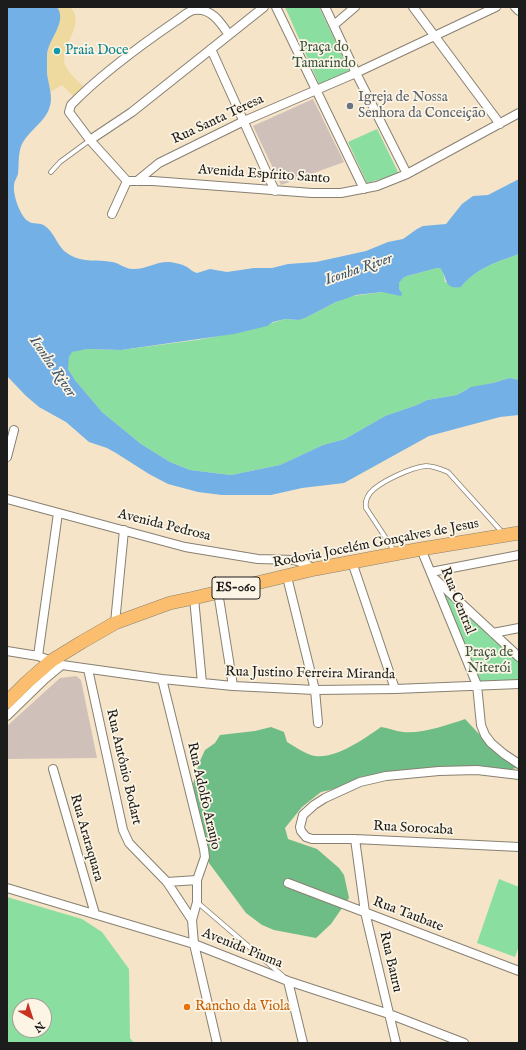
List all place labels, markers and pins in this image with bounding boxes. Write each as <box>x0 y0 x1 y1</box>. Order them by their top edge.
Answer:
place label: Praia Doce <box>65 43 128 59</box>
marker: Praia Doce <box>52 46 62 56</box>
place label: Igreja de Nossa Senhora da Conceição <box>358 90 485 122</box>
marker: Igreja de Nossa Senhora da Conceição <box>345 101 355 111</box>
place label: Rancho da Viola <box>195 999 290 1015</box>
marker: Rancho da Viola <box>182 1002 192 1012</box>

